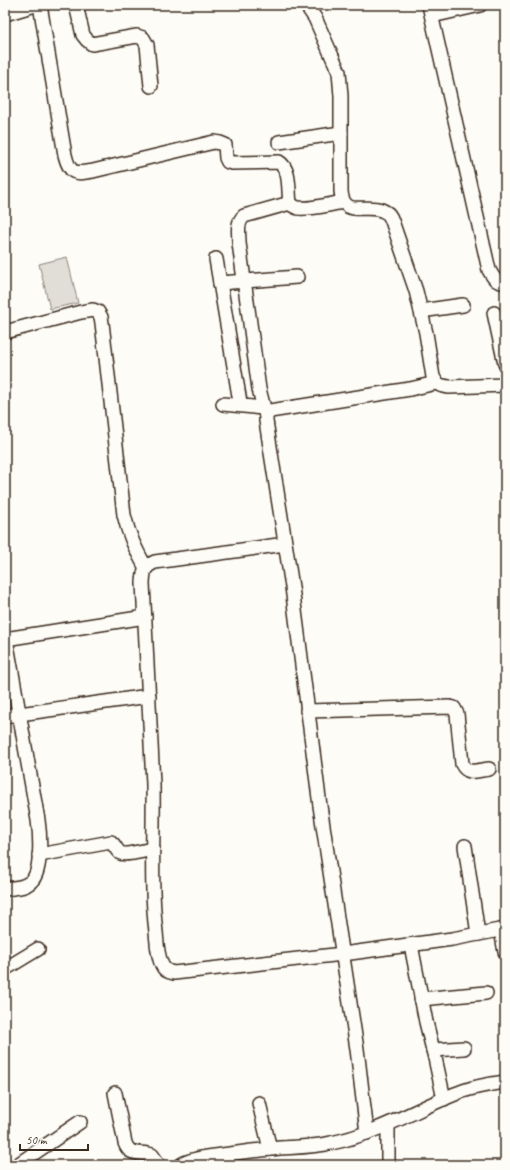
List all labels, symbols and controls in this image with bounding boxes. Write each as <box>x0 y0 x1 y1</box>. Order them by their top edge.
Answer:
scale bar <box>20 1126 88 1152</box>
text: 50 m <box>26 1132 48 1148</box>

